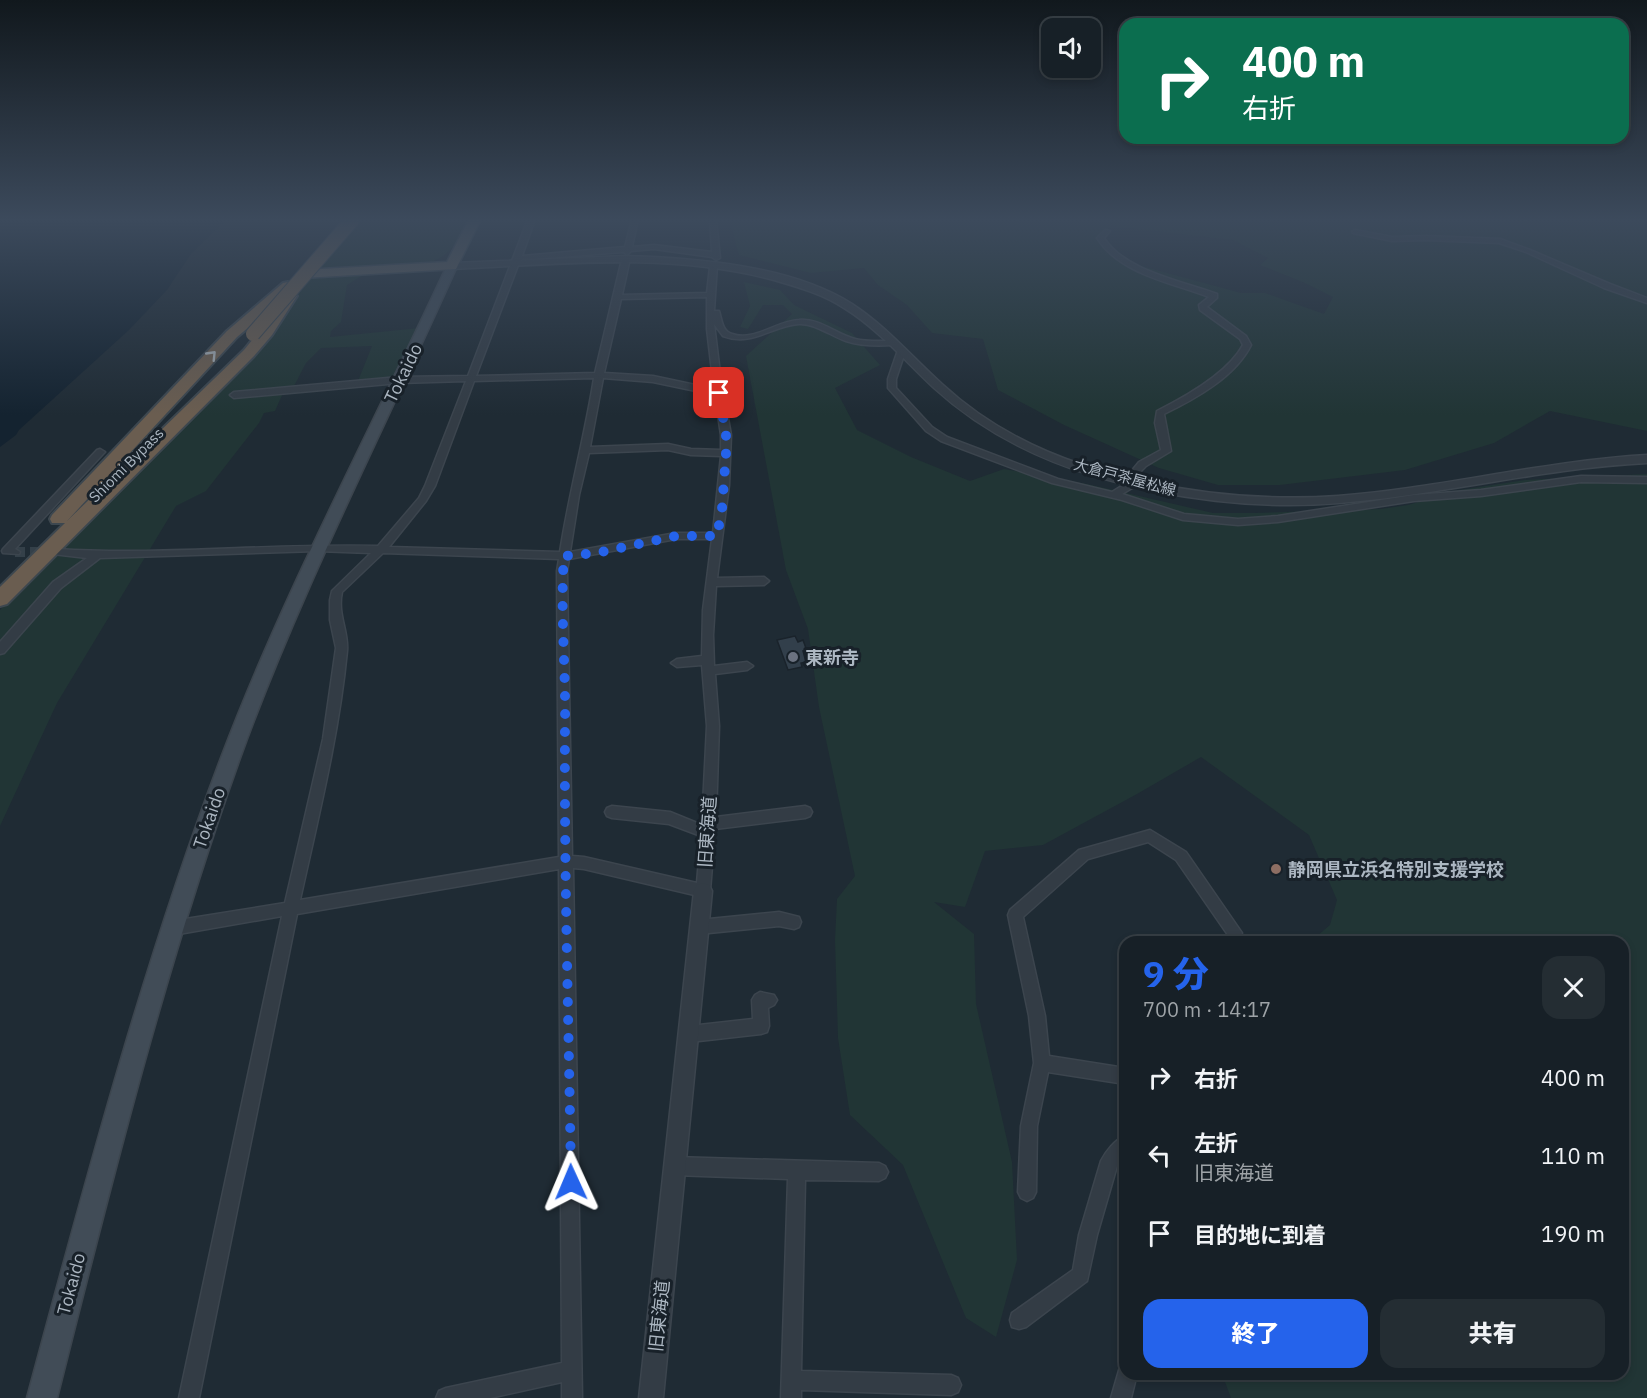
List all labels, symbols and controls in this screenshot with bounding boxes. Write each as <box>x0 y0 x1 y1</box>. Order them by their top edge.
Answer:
map controls <box>1041 18 1101 78</box>
button: sound <box>1041 18 1101 78</box>
text: 400 m <box>1242 34 1365 89</box>
icon: right <box>1143 42 1221 120</box>
text: 右折 <box>1242 90 1296 125</box>
street label: Tokaido <box>379 340 427 406</box>
one-way arrow <box>205 351 216 362</box>
pin <box>693 367 744 418</box>
icon: arrive <box>702 376 735 409</box>
street label: Shiomi Bypass <box>85 424 167 506</box>
street label: 大倉戸茶屋松線 <box>1072 454 1178 500</box>
place label: 東新寺 <box>805 646 859 669</box>
marker: 東新寺 <box>786 650 800 664</box>
street label: Tokaido <box>188 784 230 852</box>
street label: 旧東海道 <box>693 795 721 869</box>
place label: 静岡県立浜名特別支援学校 <box>1288 858 1504 881</box>
marker: 静岡県立浜名特別支援学校 <box>1269 862 1283 876</box>
text: 9 分 <box>1143 950 1209 997</box>
button: close <box>1542 956 1605 1019</box>
text: 700 m · 14:17 <box>1143 996 1271 1023</box>
icon: right <box>1143 1061 1176 1094</box>
text: 400 m <box>1541 1063 1605 1092</box>
text: 右折 <box>1194 1064 1238 1093</box>
text: 左折 <box>1194 1128 1238 1157</box>
icon: left <box>1143 1139 1176 1172</box>
text: 110 m <box>1541 1141 1605 1170</box>
position arrow <box>539 1150 603 1214</box>
text: 旧東海道 <box>1194 1159 1274 1186</box>
icon: arrive <box>1143 1217 1176 1250</box>
text: 190 m <box>1541 1219 1605 1248</box>
text: 目的地に到着 <box>1194 1220 1326 1249</box>
street label: Tokaido <box>52 1250 90 1318</box>
street label: 旧東海道 <box>644 1279 674 1353</box>
button: 終了 <box>1143 1299 1368 1368</box>
button: 共有 <box>1380 1299 1605 1368</box>

